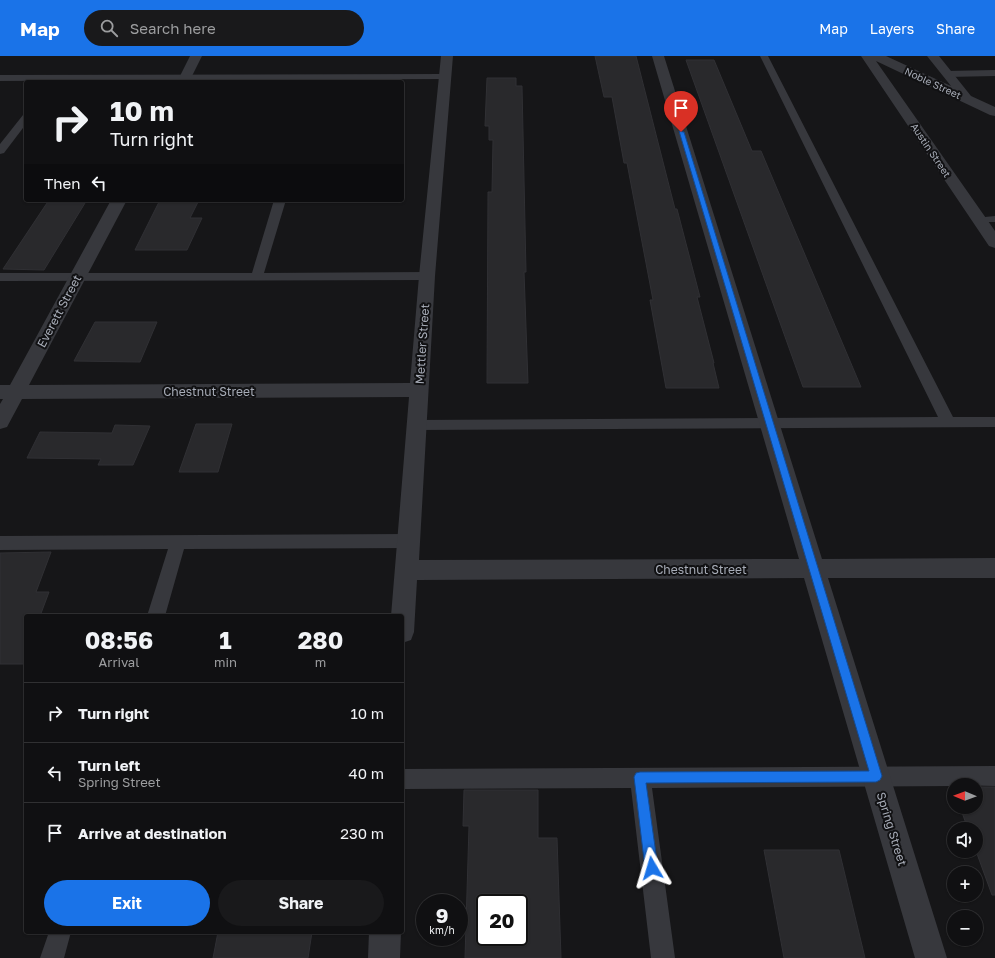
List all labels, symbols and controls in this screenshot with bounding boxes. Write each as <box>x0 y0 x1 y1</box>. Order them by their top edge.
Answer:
search box <box>84 10 364 46</box>
text: Map <box>20 17 60 40</box>
icon: search <box>98 17 120 39</box>
text: Search here <box>130 19 216 37</box>
text: Map <box>819 20 848 37</box>
text: Layers <box>870 20 914 37</box>
text: Share <box>936 20 975 37</box>
street label: Noble Street <box>903 65 963 101</box>
pin <box>664 91 698 132</box>
text: 10 m <box>110 94 174 127</box>
icon: right <box>44 96 96 148</box>
icon: arrive <box>670 97 692 119</box>
street label: Austin Street <box>908 121 954 179</box>
text: Turn right <box>110 128 194 150</box>
icon: left <box>88 172 110 194</box>
text: Then <box>44 174 80 192</box>
street label: Everett Street <box>34 272 85 350</box>
street label: Mettler Street <box>412 303 432 385</box>
street label: Chestnut Street <box>163 384 255 399</box>
street label: Chestnut Street <box>655 562 747 577</box>
text: 08:56 <box>85 625 153 654</box>
text: 1 <box>219 625 232 654</box>
text: 280 <box>298 625 343 654</box>
text: Arrival <box>99 654 139 670</box>
text: min <box>214 654 237 670</box>
text: m <box>315 654 326 670</box>
icon: right <box>44 702 66 724</box>
text: Turn right <box>78 704 149 722</box>
text: 10 m <box>350 704 384 722</box>
text: Turn left <box>78 756 140 774</box>
icon: left <box>44 762 66 784</box>
text: 40 m <box>349 764 384 782</box>
text: Spring Street <box>78 774 161 790</box>
north arrow <box>947 778 983 814</box>
map controls <box>947 778 983 946</box>
street label: Spring Street <box>874 790 910 868</box>
icon: arrive <box>44 822 66 844</box>
button: sound <box>947 822 983 858</box>
text: Arrive at destination <box>78 824 227 842</box>
text: 230 m <box>340 824 384 842</box>
position arrow <box>631 847 673 889</box>
button: + <box>947 866 983 902</box>
button: Exit <box>44 880 210 926</box>
button: Share <box>218 880 384 926</box>
speed limit sign: 20 <box>476 894 528 946</box>
text: 9 <box>436 903 448 927</box>
button: − <box>947 910 983 946</box>
text: km/h <box>429 924 455 936</box>

